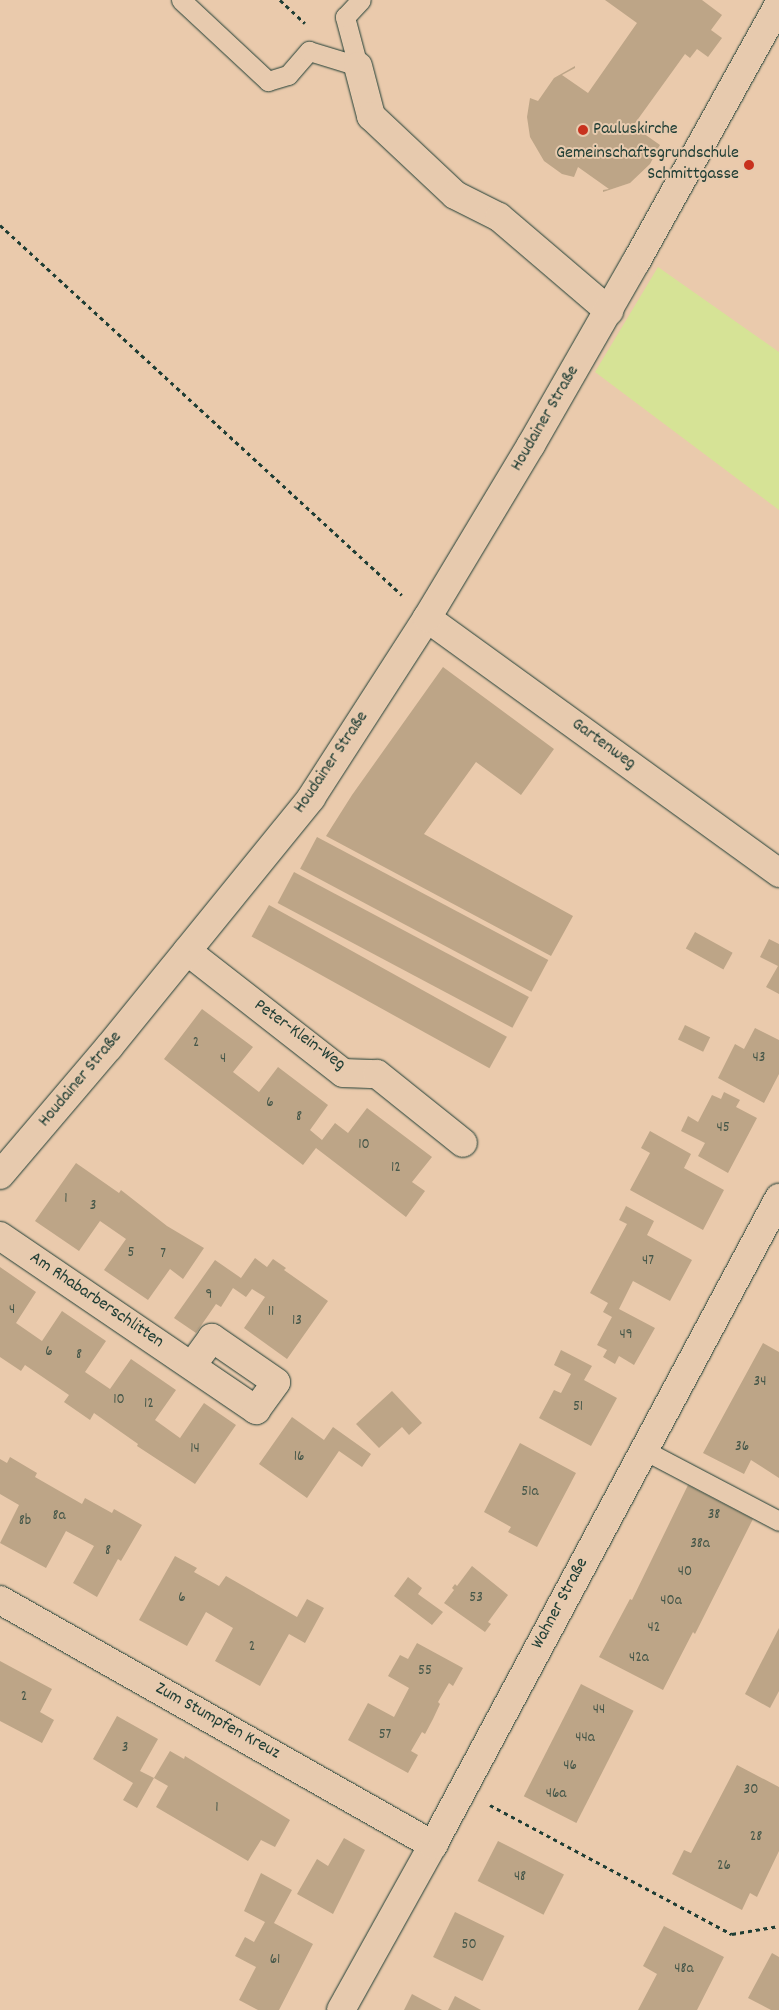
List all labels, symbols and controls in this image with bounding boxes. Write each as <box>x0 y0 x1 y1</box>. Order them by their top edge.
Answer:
place label: Pauluskirche <box>593 119 678 141</box>
marker: Pauluskirche <box>577 124 589 136</box>
place label: Gemeinschaftsgrundschule Schmittgasse <box>556 144 739 186</box>
marker: Gemeinschaftsgrundschule Schmittgasse <box>743 159 755 171</box>
street label: Houdainer Straße <box>507 362 585 476</box>
street label: Houdainer Straße <box>290 708 374 818</box>
street label: Gartenweg <box>567 714 639 776</box>
street label: Peter-Klein-Weg <box>249 996 349 1076</box>
street label: Houdainer Straße <box>35 1028 127 1132</box>
house number: 2 <box>193 1035 199 1053</box>
house number: 43 <box>753 1050 765 1068</box>
house number: 4 <box>220 1051 226 1069</box>
house number: 6 <box>266 1095 274 1113</box>
house number: 8 <box>296 1109 302 1127</box>
house number: 45 <box>716 1120 730 1138</box>
house number: 10 <box>358 1137 370 1155</box>
house number: 12 <box>391 1160 401 1178</box>
house number: 1 <box>64 1191 68 1209</box>
house number: 3 <box>90 1198 96 1216</box>
house number: 5 <box>128 1245 134 1263</box>
house number: 7 <box>160 1246 166 1264</box>
street label: Am Rhabarberschlitten <box>25 1248 167 1354</box>
house number: 47 <box>642 1253 654 1271</box>
house number: 9 <box>206 1287 212 1305</box>
house number: 4 <box>9 1302 15 1320</box>
house number: 11 <box>268 1304 274 1322</box>
house number: 13 <box>292 1313 302 1331</box>
house number: 49 <box>619 1327 633 1345</box>
house number: 6 <box>45 1344 53 1362</box>
house number: 8 <box>76 1347 82 1365</box>
house number: 34 <box>754 1374 766 1392</box>
house number: 10 <box>113 1392 125 1410</box>
house number: 12 <box>144 1396 154 1414</box>
house number: 51 <box>573 1399 583 1417</box>
house number: 36 <box>735 1439 749 1457</box>
house number: 14 <box>190 1441 200 1459</box>
house number: 16 <box>294 1449 304 1467</box>
house number: 51a <box>521 1484 539 1502</box>
house number: 38 <box>708 1507 720 1525</box>
house number: 8a <box>52 1508 66 1526</box>
house number: 8b <box>19 1513 31 1531</box>
house number: 38a <box>690 1536 710 1554</box>
house number: 8 <box>105 1543 111 1561</box>
street label: Wahner Straße <box>528 1555 594 1653</box>
house number: 40 <box>678 1564 692 1582</box>
house number: 6 <box>178 1590 186 1608</box>
house number: 53 <box>469 1590 483 1608</box>
house number: 40a <box>660 1593 682 1611</box>
house number: 42 <box>648 1620 660 1638</box>
house number: 2 <box>249 1639 255 1657</box>
house number: 42a <box>629 1650 649 1668</box>
house number: 55 <box>418 1663 432 1681</box>
street label: Zum Stumpfen Kreuz <box>151 1679 283 1765</box>
house number: 2 <box>21 1689 27 1707</box>
house number: 44 <box>593 1702 605 1720</box>
house number: 57 <box>379 1727 391 1745</box>
house number: 44a <box>575 1730 595 1748</box>
house number: 3 <box>122 1740 128 1758</box>
house number: 46 <box>563 1758 577 1776</box>
house number: 30 <box>744 1782 758 1800</box>
house number: 46a <box>546 1786 566 1804</box>
house number: 1 <box>215 1800 219 1818</box>
house number: 28 <box>750 1829 762 1847</box>
house number: 26 <box>717 1858 731 1876</box>
house number: 48 <box>514 1869 526 1887</box>
house number: 50 <box>461 1937 477 1955</box>
house number: 61 <box>270 1952 280 1970</box>
house number: 48a <box>674 1961 694 1979</box>

